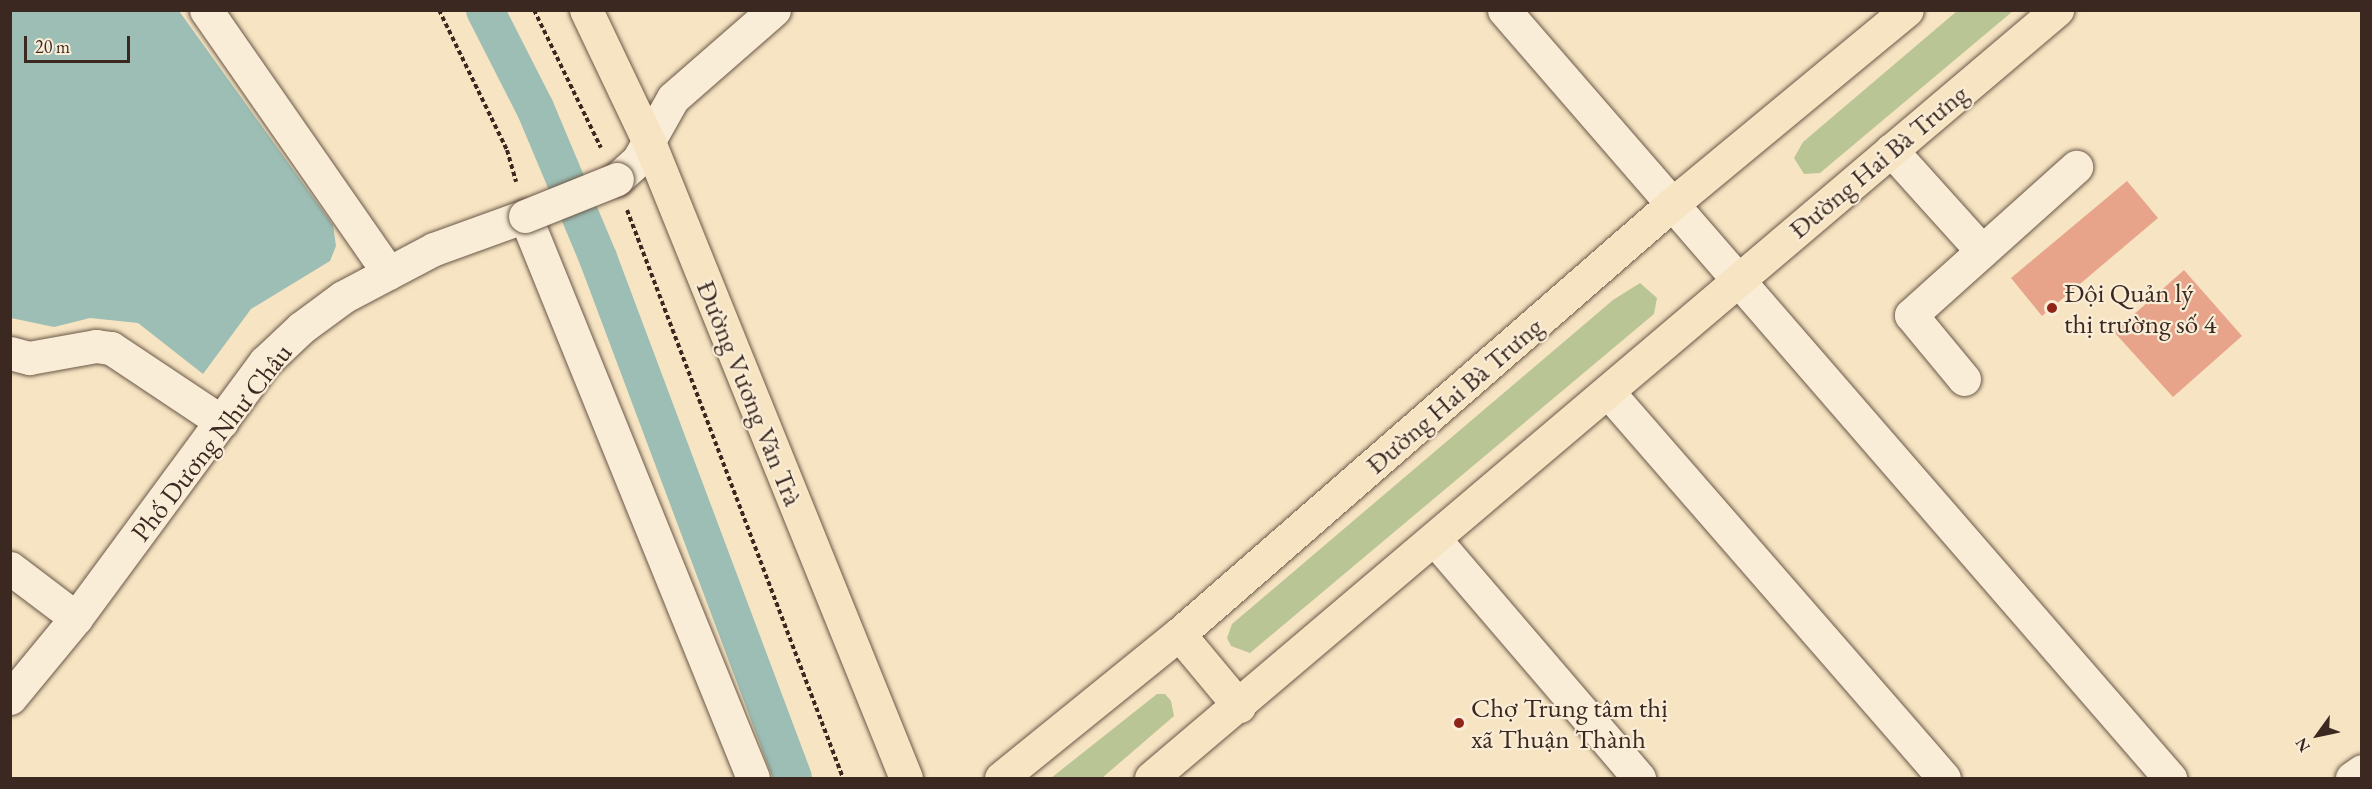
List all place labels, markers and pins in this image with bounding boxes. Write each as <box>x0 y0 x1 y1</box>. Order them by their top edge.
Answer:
place label: Đội Quản lý thị trường số 4 <box>2064 276 2217 339</box>
marker: Đội Quản lý thị trường số 4 <box>2045 301 2059 315</box>
place label: Chợ Trung tâm thị xã Thuận Thành <box>1471 691 1668 754</box>
marker: Chợ Trung tâm thị xã Thuận Thành <box>1452 716 1466 730</box>

